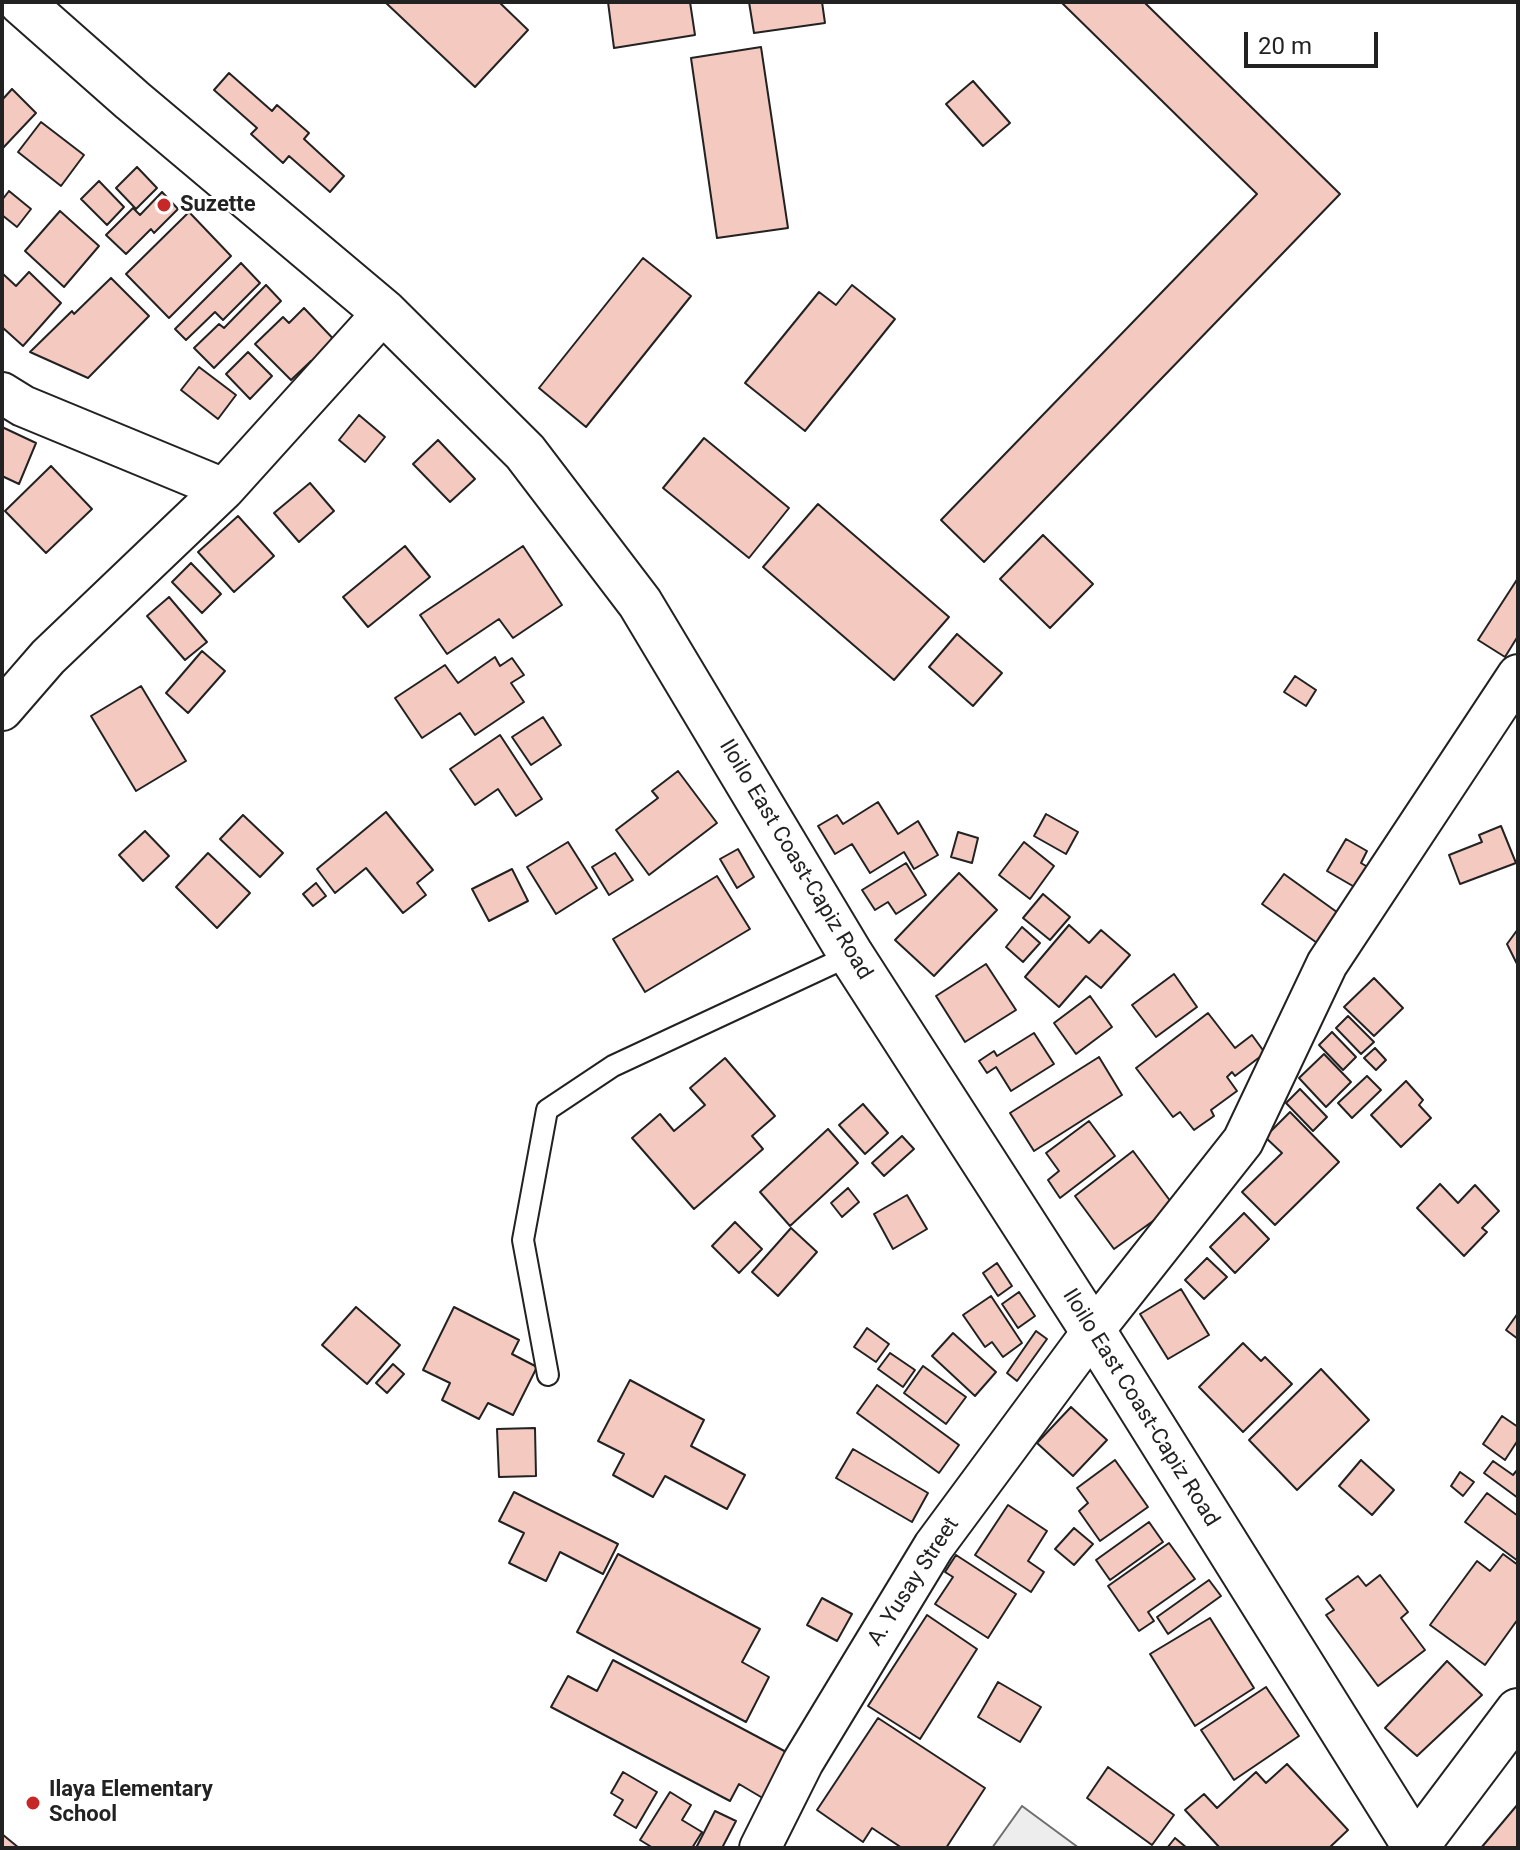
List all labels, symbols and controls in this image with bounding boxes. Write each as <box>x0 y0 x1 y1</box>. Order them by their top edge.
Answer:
scale bar <box>1248 16 1382 66</box>
text: 20 m <box>1258 32 1312 60</box>
place label: Suzette <box>180 192 256 218</box>
marker: Suzette <box>155 196 173 214</box>
street label: Iloilo East Coast-Capiz Road <box>713 735 877 985</box>
street label: Iloilo East Coast-Capiz Road <box>1056 1284 1224 1532</box>
street label: A. Yusay Street <box>863 1513 965 1651</box>
place label: Ilaya Elementary School <box>49 1777 213 1828</box>
marker: Ilaya Elementary School <box>24 1794 42 1812</box>

